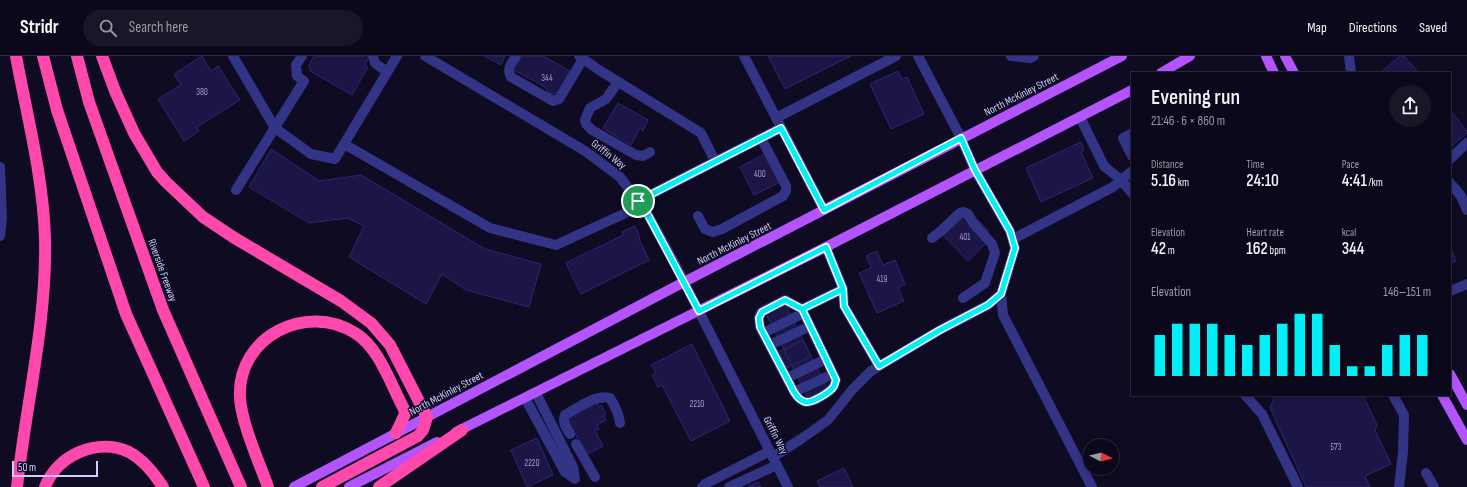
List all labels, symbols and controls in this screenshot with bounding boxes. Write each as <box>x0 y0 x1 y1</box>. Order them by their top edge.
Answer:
search box <box>83 10 363 46</box>
text: Stridr <box>20 16 59 39</box>
icon: search <box>97 17 119 39</box>
text: Search here <box>129 18 188 37</box>
text: Map <box>1307 19 1327 36</box>
text: Directions <box>1349 19 1397 36</box>
text: Saved <box>1419 19 1447 36</box>
street label: North McKinley Street <box>982 70 1061 119</box>
house number: 344 <box>541 73 553 84</box>
text: Evening run <box>1151 84 1240 111</box>
button: share <box>1389 85 1431 127</box>
house number: 380 <box>196 87 208 98</box>
text: 21:46 · 6 × 860 m <box>1151 113 1225 129</box>
street label: Griffin Way <box>589 137 629 173</box>
text: Distance <box>1151 158 1183 171</box>
text: Time <box>1246 158 1264 171</box>
text: Pace <box>1342 158 1359 171</box>
house number: 400 <box>754 169 766 180</box>
text: 5.16 <box>1151 171 1176 191</box>
text: 24:10 <box>1246 171 1279 191</box>
text: 4:41 <box>1342 171 1367 191</box>
text: km <box>1176 176 1189 189</box>
text: /km <box>1367 176 1383 189</box>
pin <box>621 184 655 218</box>
icon: arrive <box>627 190 649 212</box>
street label: North McKinley Street <box>695 219 774 268</box>
text: Elevation <box>1151 226 1185 239</box>
text: Heart rate <box>1246 226 1284 239</box>
text: kcal <box>1342 226 1356 239</box>
house number: 401 <box>960 232 971 243</box>
street label: Riverside Freeway <box>145 237 180 304</box>
text: 42 <box>1151 239 1166 259</box>
text: 162 <box>1246 239 1268 259</box>
text: 344 <box>1342 239 1364 259</box>
text: m <box>1166 244 1175 257</box>
text: bpm <box>1268 244 1286 257</box>
house number: 419 <box>877 274 887 285</box>
text: Elevation <box>1151 284 1191 300</box>
text: 146–151 m <box>1383 284 1431 300</box>
street label: North McKinley Street <box>407 368 486 418</box>
house number: 2210 <box>690 399 704 410</box>
street label: Griffin Way <box>761 414 791 457</box>
north arrow <box>1083 439 1119 475</box>
map controls <box>1083 439 1119 475</box>
house number: 573 <box>1331 442 1342 453</box>
house number: 2220 <box>524 458 540 469</box>
scale bar <box>12 459 98 478</box>
text: 50 m <box>18 461 36 474</box>

